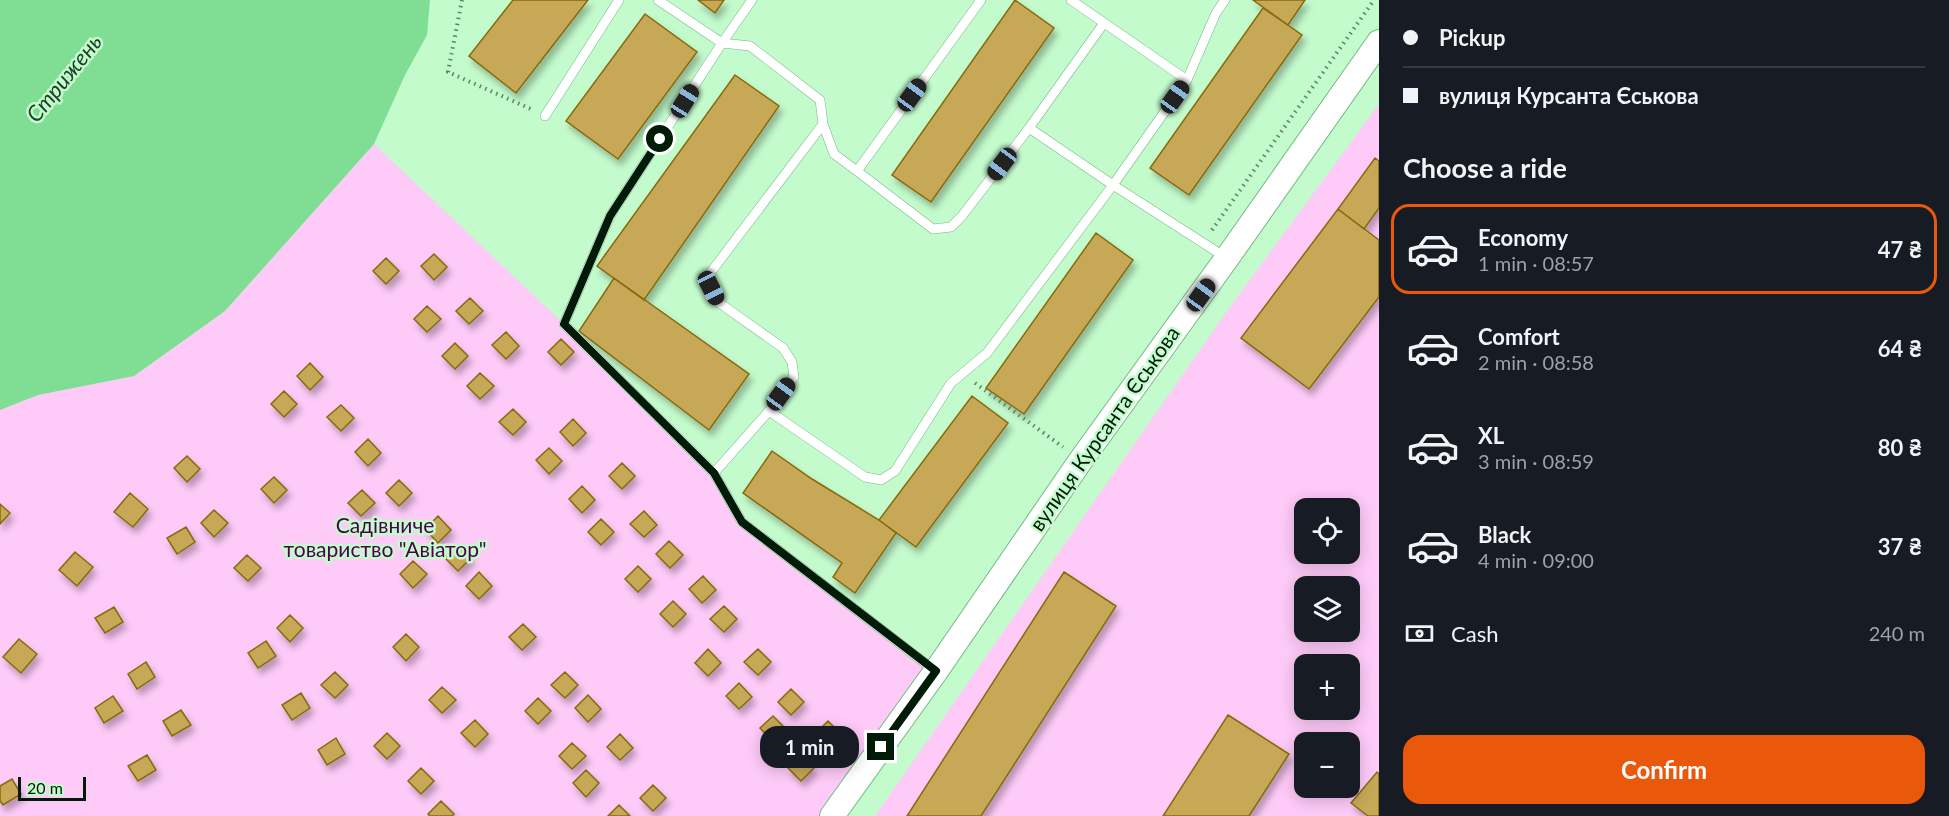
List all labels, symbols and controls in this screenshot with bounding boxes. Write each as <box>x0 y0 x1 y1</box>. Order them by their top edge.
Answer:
text: Pickup <box>1439 24 1505 51</box>
water label: Стрижень <box>20 28 107 127</box>
car <box>894 75 930 115</box>
car <box>1157 77 1193 117</box>
car <box>668 81 702 121</box>
text: вулиця Курсанта Єськова <box>1439 82 1699 109</box>
route start <box>646 125 673 152</box>
car <box>984 144 1020 184</box>
text: Choose a ride <box>1403 151 1567 184</box>
icon: car <box>1406 222 1460 276</box>
text: Economy <box>1478 224 1568 251</box>
text: 47 ₴ <box>1878 236 1922 263</box>
text: 1 min · 08:57 <box>1478 251 1594 275</box>
car <box>695 268 727 308</box>
car <box>1183 275 1219 315</box>
street label: вулиця Курсанта Єськова <box>1024 321 1184 535</box>
icon: car <box>1406 321 1460 375</box>
text: Comfort <box>1478 323 1560 350</box>
text: 64 ₴ <box>1878 335 1922 362</box>
text: 2 min · 08:58 <box>1478 350 1594 374</box>
car <box>763 374 799 414</box>
icon: car <box>1406 420 1460 474</box>
text: XL <box>1478 422 1504 449</box>
text: 80 ₴ <box>1878 434 1922 461</box>
text: 3 min · 08:59 <box>1478 449 1594 473</box>
map controls <box>1294 498 1360 798</box>
button: locate <box>1294 498 1360 564</box>
park label: Садівниче товариство "Авіатор" <box>284 512 486 561</box>
icon: car <box>1406 519 1460 573</box>
text: Black <box>1478 521 1531 548</box>
text: 37 ₴ <box>1878 533 1922 560</box>
text: 4 min · 09:00 <box>1478 548 1594 572</box>
button: layers <box>1294 576 1360 642</box>
icon: cash <box>1403 617 1436 650</box>
text: Cash <box>1451 620 1498 647</box>
text: 240 m <box>1869 621 1925 645</box>
button: + <box>1294 654 1360 720</box>
callout: 1 min <box>761 726 860 768</box>
button: − <box>1294 732 1360 798</box>
route end <box>867 733 894 760</box>
text: 1 min <box>785 735 834 759</box>
button: Confirm <box>1403 735 1925 804</box>
scale bar <box>18 774 86 802</box>
text: 20 m <box>27 778 63 797</box>

